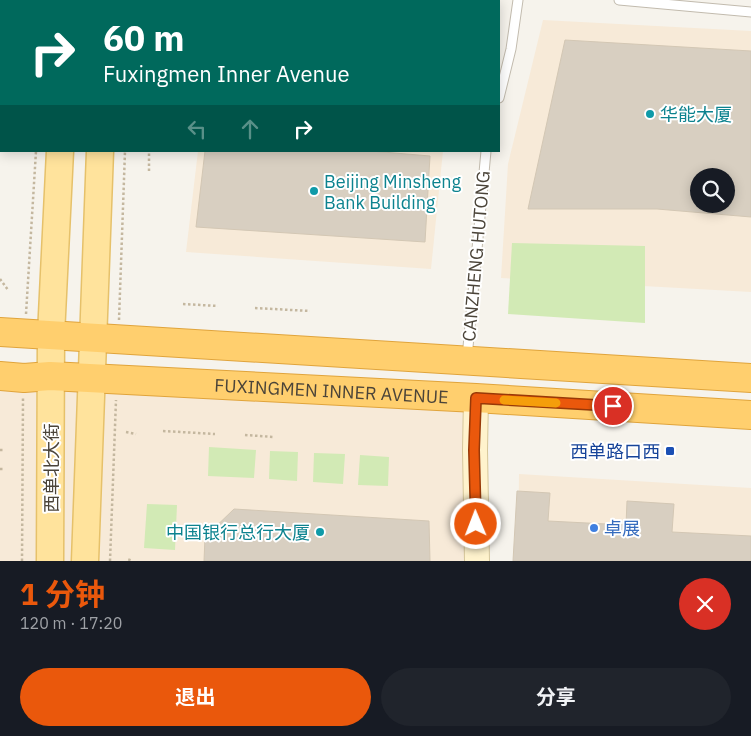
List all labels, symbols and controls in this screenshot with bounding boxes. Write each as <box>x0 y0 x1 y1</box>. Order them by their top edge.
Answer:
text: 60 m <box>103 15 185 61</box>
icon: right <box>20 20 85 85</box>
text: Fuxingmen Inner Avenue <box>103 59 350 88</box>
place label: 华能大厦 <box>660 103 732 126</box>
marker: 华能大厦 <box>644 108 656 120</box>
icon: left <box>183 115 211 143</box>
icon: ahead <box>236 115 264 143</box>
icon: right <box>289 115 317 143</box>
map controls <box>690 168 735 213</box>
button: search <box>690 168 735 213</box>
place label: Beijing Minsheng Bank Building <box>324 170 462 214</box>
street label: CANZHENG HUTONG <box>457 170 495 342</box>
marker: Beijing Minsheng Bank Building <box>308 185 320 197</box>
street label: FUXINGMEN INNER AVENUE <box>214 373 449 408</box>
pin <box>592 385 634 427</box>
icon: arrive <box>599 392 627 420</box>
street label: 西单北大街 <box>40 423 63 513</box>
place label: 西单路口西 <box>570 440 660 463</box>
marker: 西单路口西 <box>664 445 676 457</box>
position arrow <box>449 497 501 549</box>
place label: 卓展 <box>604 517 640 540</box>
place label: 中国银行总行大厦 <box>166 521 310 544</box>
marker: 卓展 <box>588 522 600 534</box>
marker: 中国银行总行大厦 <box>314 526 326 538</box>
text: 1 分钟 <box>20 574 105 613</box>
button: close <box>679 578 731 630</box>
text: 120 m · 17:20 <box>20 613 122 633</box>
button: 退出 <box>20 668 371 726</box>
button: 分享 <box>381 668 731 726</box>

